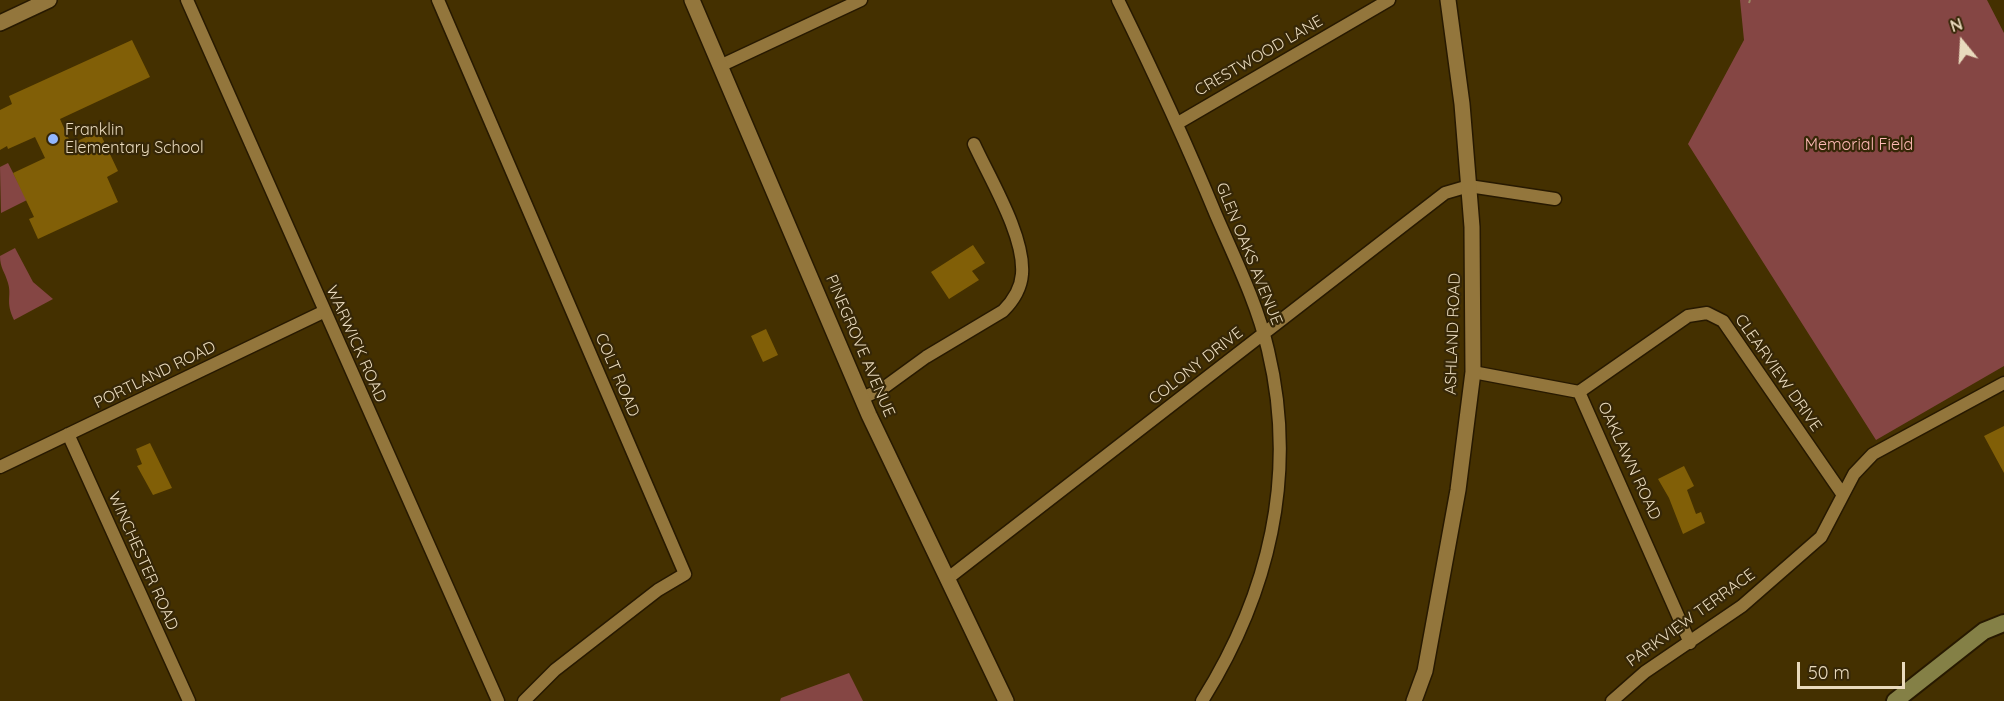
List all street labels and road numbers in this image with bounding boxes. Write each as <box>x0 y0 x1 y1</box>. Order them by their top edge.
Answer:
street label: CRESTWOOD LANE <box>1192 12 1326 100</box>
street label: GLEN OAKS AVENUE <box>1212 180 1286 328</box>
street label: PINEGROVE AVENUE <box>821 272 899 420</box>
street label: ASHLAND ROAD <box>1441 273 1465 395</box>
street label: WARWICK ROAD <box>322 283 390 405</box>
street label: CLEARVIEW DRIVE <box>1730 311 1826 435</box>
street label: COLONY DRIVE <box>1145 323 1247 409</box>
street label: COLT ROAD <box>591 330 643 420</box>
street label: PORTLAND ROAD <box>91 337 219 413</box>
street label: OAKLAWN ROAD <box>1593 399 1665 523</box>
street label: WINCHESTER ROAD <box>104 489 182 633</box>
street label: PARKVIEW TERRACE <box>1623 565 1759 671</box>

